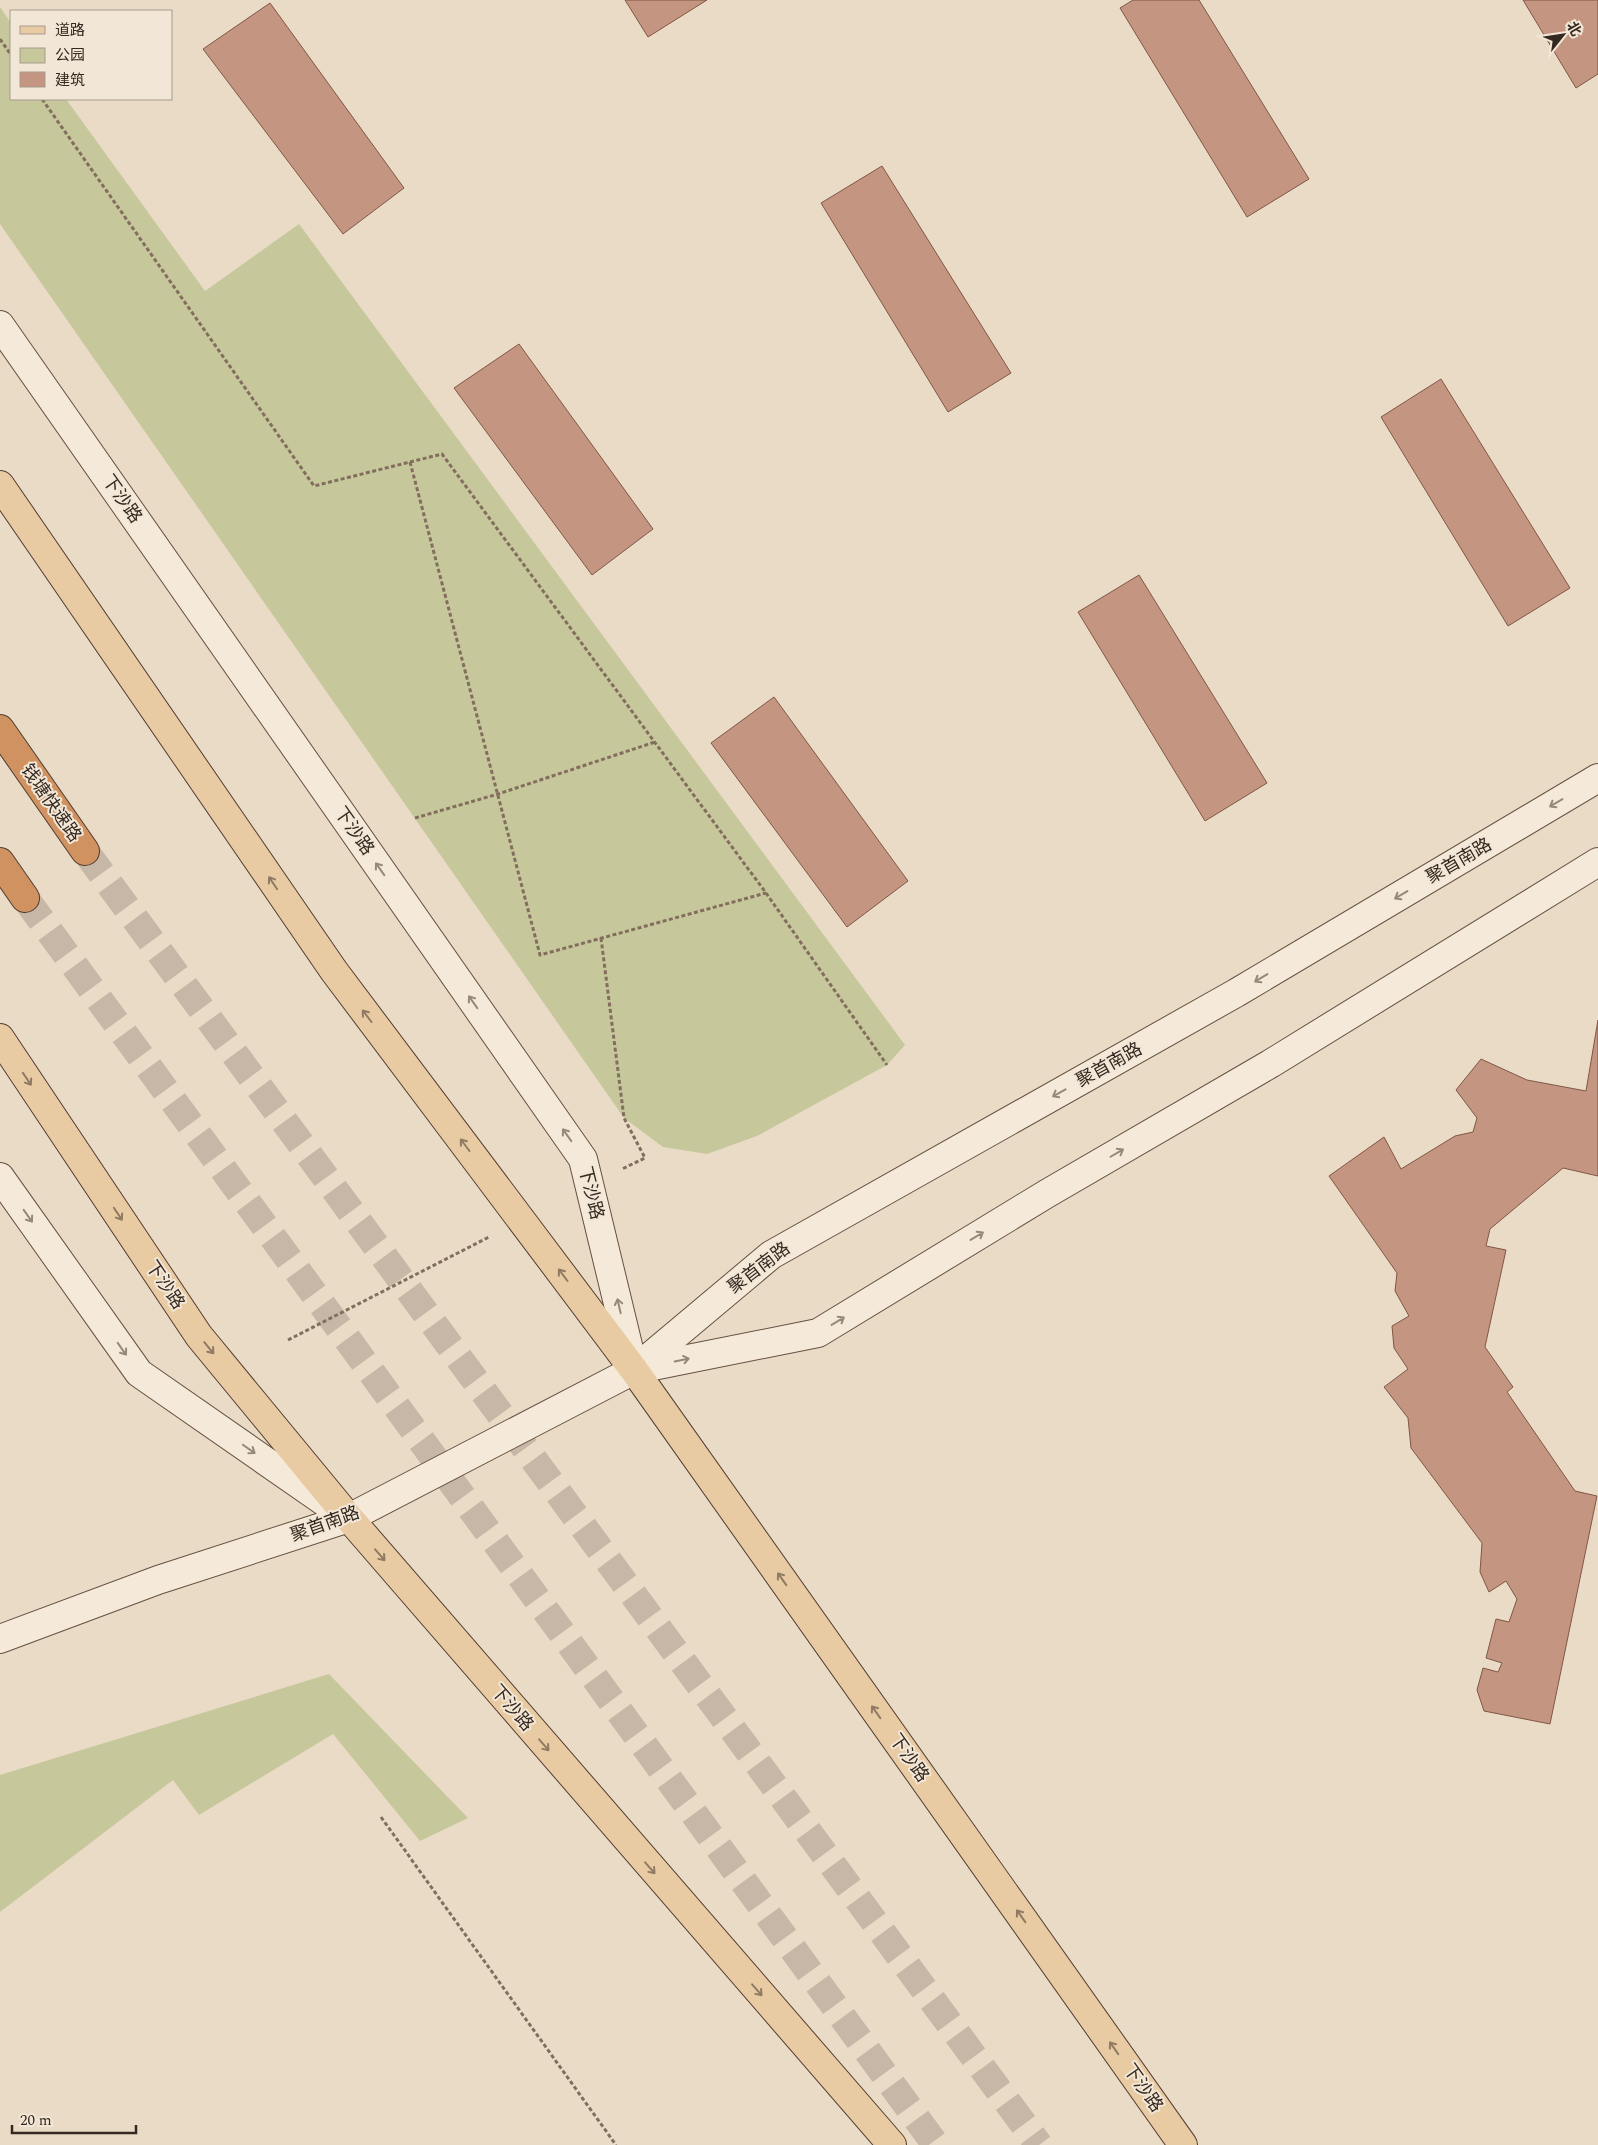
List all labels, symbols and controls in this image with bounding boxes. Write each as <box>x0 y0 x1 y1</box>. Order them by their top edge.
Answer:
legend <box>10 10 172 100</box>
north arrow <box>1538 10 1588 60</box>
text: 北 <box>1561 17 1586 40</box>
text: 道路 <box>55 19 85 42</box>
text: 公园 <box>55 44 85 67</box>
text: 建筑 <box>55 69 85 92</box>
street label: 下沙路 <box>95 469 149 529</box>
street label: 钱塘快速路 <box>14 758 88 848</box>
one-way arrow <box>1550 799 1564 809</box>
street label: 下沙路 <box>327 801 381 861</box>
street label: 聚首南路 <box>1421 831 1497 891</box>
one-way arrow <box>375 862 385 876</box>
one-way arrow <box>268 876 278 890</box>
one-way arrow <box>1395 890 1409 900</box>
one-way arrow <box>1255 973 1269 983</box>
one-way arrow <box>468 995 478 1009</box>
one-way arrow <box>362 1009 372 1023</box>
street label: 聚首南路 <box>1071 1036 1147 1094</box>
one-way arrow <box>22 1071 32 1085</box>
one-way arrow <box>1053 1088 1067 1098</box>
one-way arrow <box>562 1128 572 1142</box>
one-way arrow <box>460 1138 470 1152</box>
one-way arrow <box>1109 1148 1123 1158</box>
street label: 下沙路 <box>571 1164 611 1222</box>
one-way arrow <box>113 1206 123 1220</box>
one-way arrow <box>23 1209 33 1223</box>
one-way arrow <box>969 1231 983 1241</box>
street label: 聚首南路 <box>722 1236 796 1300</box>
street label: 下沙路 <box>139 1255 191 1315</box>
one-way arrow <box>557 1269 568 1282</box>
one-way arrow <box>614 1298 623 1314</box>
one-way arrow <box>831 1315 845 1326</box>
one-way arrow <box>204 1341 215 1354</box>
one-way arrow <box>117 1342 127 1356</box>
one-way arrow <box>673 1355 689 1365</box>
one-way arrow <box>241 1444 255 1454</box>
street label: 聚首南路 <box>287 1499 363 1549</box>
one-way arrow <box>375 1549 386 1562</box>
one-way arrow <box>777 1572 787 1586</box>
street label: 下沙路 <box>484 1679 540 1737</box>
one-way arrow <box>871 1705 881 1719</box>
street label: 下沙路 <box>882 1728 936 1788</box>
one-way arrow <box>538 1738 549 1751</box>
one-way arrow <box>644 1861 656 1874</box>
one-way arrow <box>1015 1909 1026 1923</box>
one-way arrow <box>751 1983 762 1996</box>
one-way arrow <box>1109 2042 1120 2055</box>
street label: 下沙路 <box>1116 2058 1170 2118</box>
scale bar <box>12 2102 136 2134</box>
text: 20 m <box>20 2109 52 2132</box>

